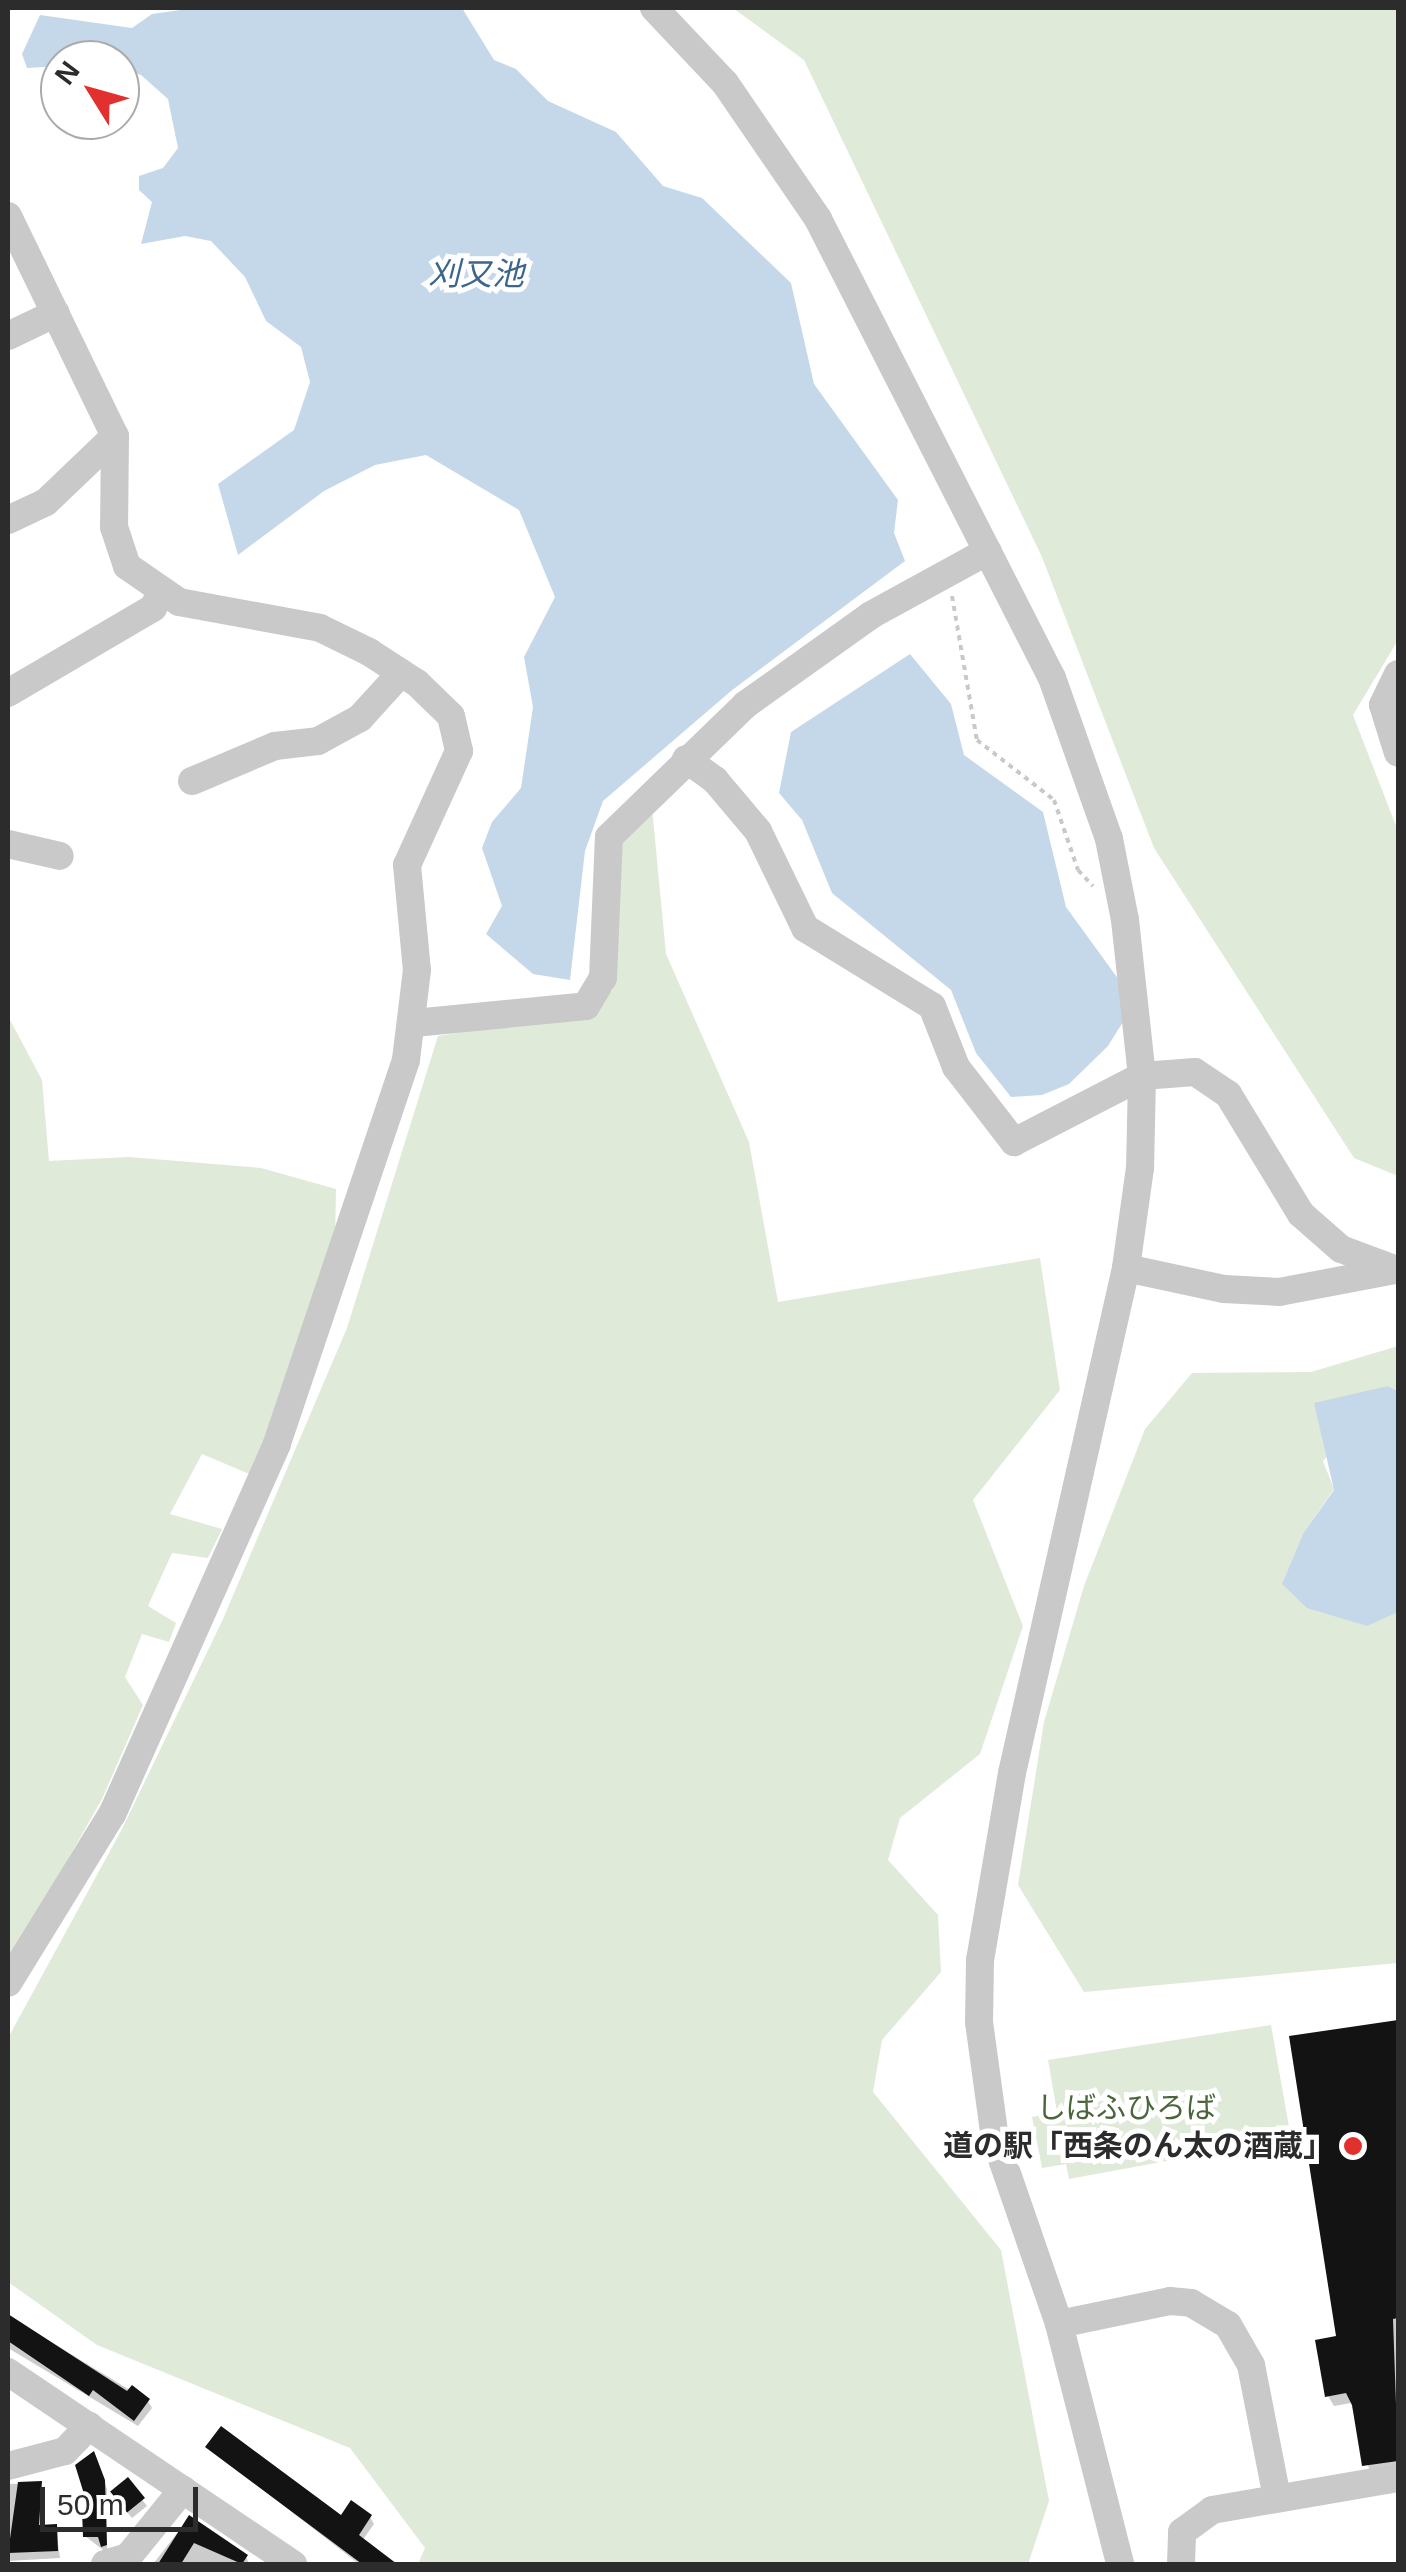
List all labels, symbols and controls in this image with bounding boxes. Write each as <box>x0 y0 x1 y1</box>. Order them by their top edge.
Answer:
north arrow <box>40 40 140 140</box>
text: N <box>49 55 86 90</box>
water label: 刈又池 <box>428 255 524 293</box>
park label: しばふひろば <box>1036 2090 1216 2126</box>
place label: 道の駅「西条のん太の酒蔵」 <box>943 2128 1333 2164</box>
marker: 道の駅「西条のん太の酒蔵」 <box>1342 2135 1364 2157</box>
scale bar <box>45 2467 202 2529</box>
text: 50 m <box>57 2488 124 2521</box>

